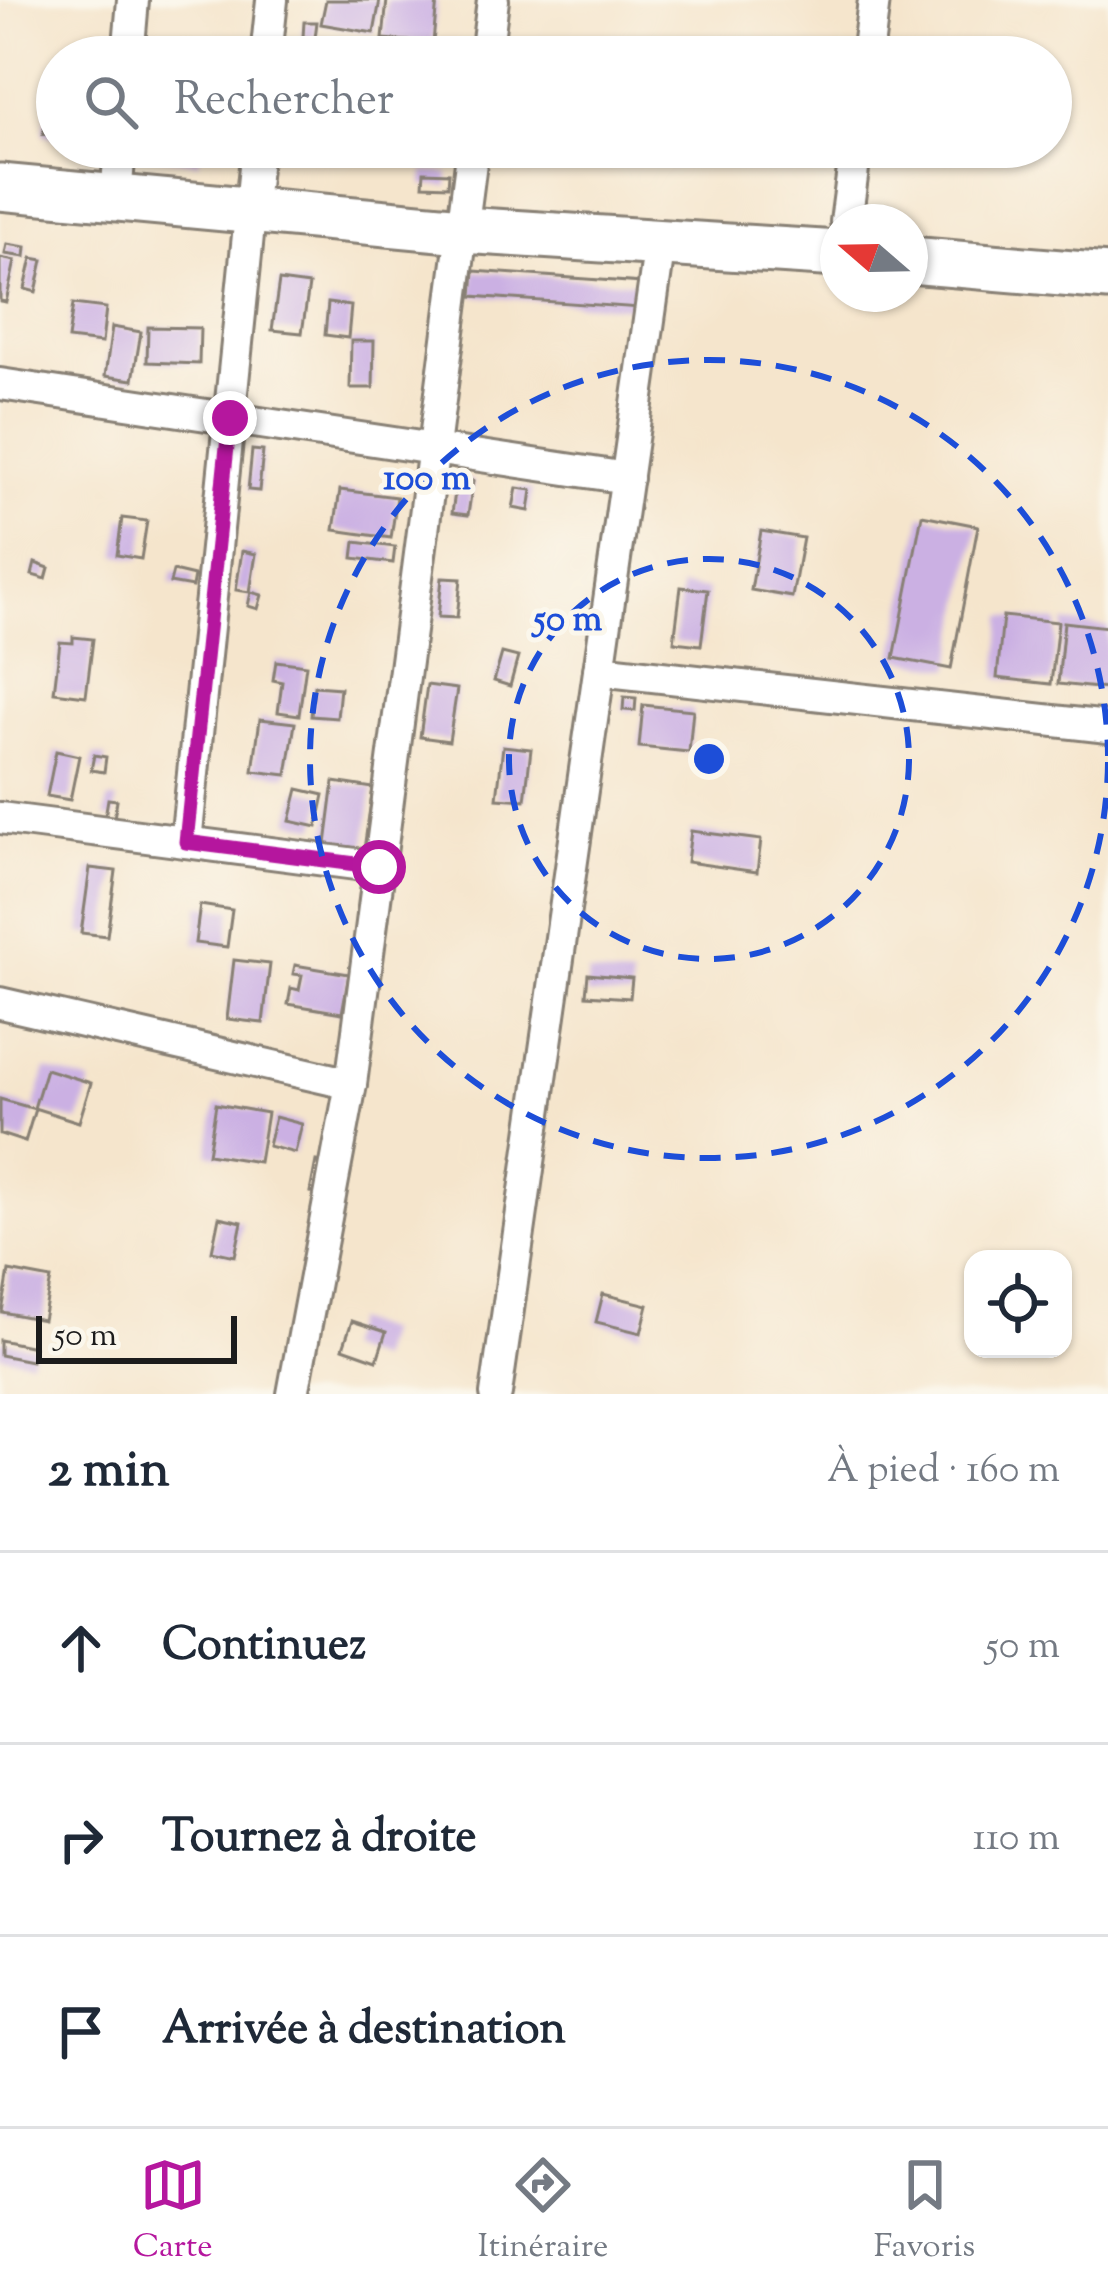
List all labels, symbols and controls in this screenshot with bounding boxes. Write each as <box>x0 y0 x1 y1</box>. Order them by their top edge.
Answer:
search box <box>36 36 1072 168</box>
icon: search <box>78 69 144 135</box>
text: Rechercher <box>174 70 394 135</box>
north arrow <box>820 204 928 312</box>
route end <box>203 391 257 445</box>
text: 100 m <box>383 454 471 506</box>
text: 50 m <box>531 595 603 647</box>
centre of rings <box>688 738 730 780</box>
route start <box>352 840 406 894</box>
map controls <box>964 1250 1072 1358</box>
button: locate <box>964 1250 1072 1358</box>
scale bar <box>36 1310 237 1363</box>
text: 50 m <box>54 1313 117 1361</box>
text: 2 min <box>48 1436 170 1509</box>
text: À pied · 160 m <box>827 1444 1060 1500</box>
icon: ahead <box>48 1615 114 1681</box>
text: Continuez <box>162 1615 366 1680</box>
text: 50 m <box>985 1620 1060 1676</box>
icon: right <box>48 1807 114 1873</box>
text: Tournez à droite <box>162 1807 477 1872</box>
text: 110 m <box>973 1812 1060 1868</box>
icon: arrive <box>48 1999 114 2065</box>
text: Arrivée à destination <box>162 1999 566 2064</box>
tab: Carte <box>133 2152 213 2272</box>
tab: Itinéraire <box>478 2152 608 2272</box>
tab: Favoris <box>874 2152 975 2272</box>

